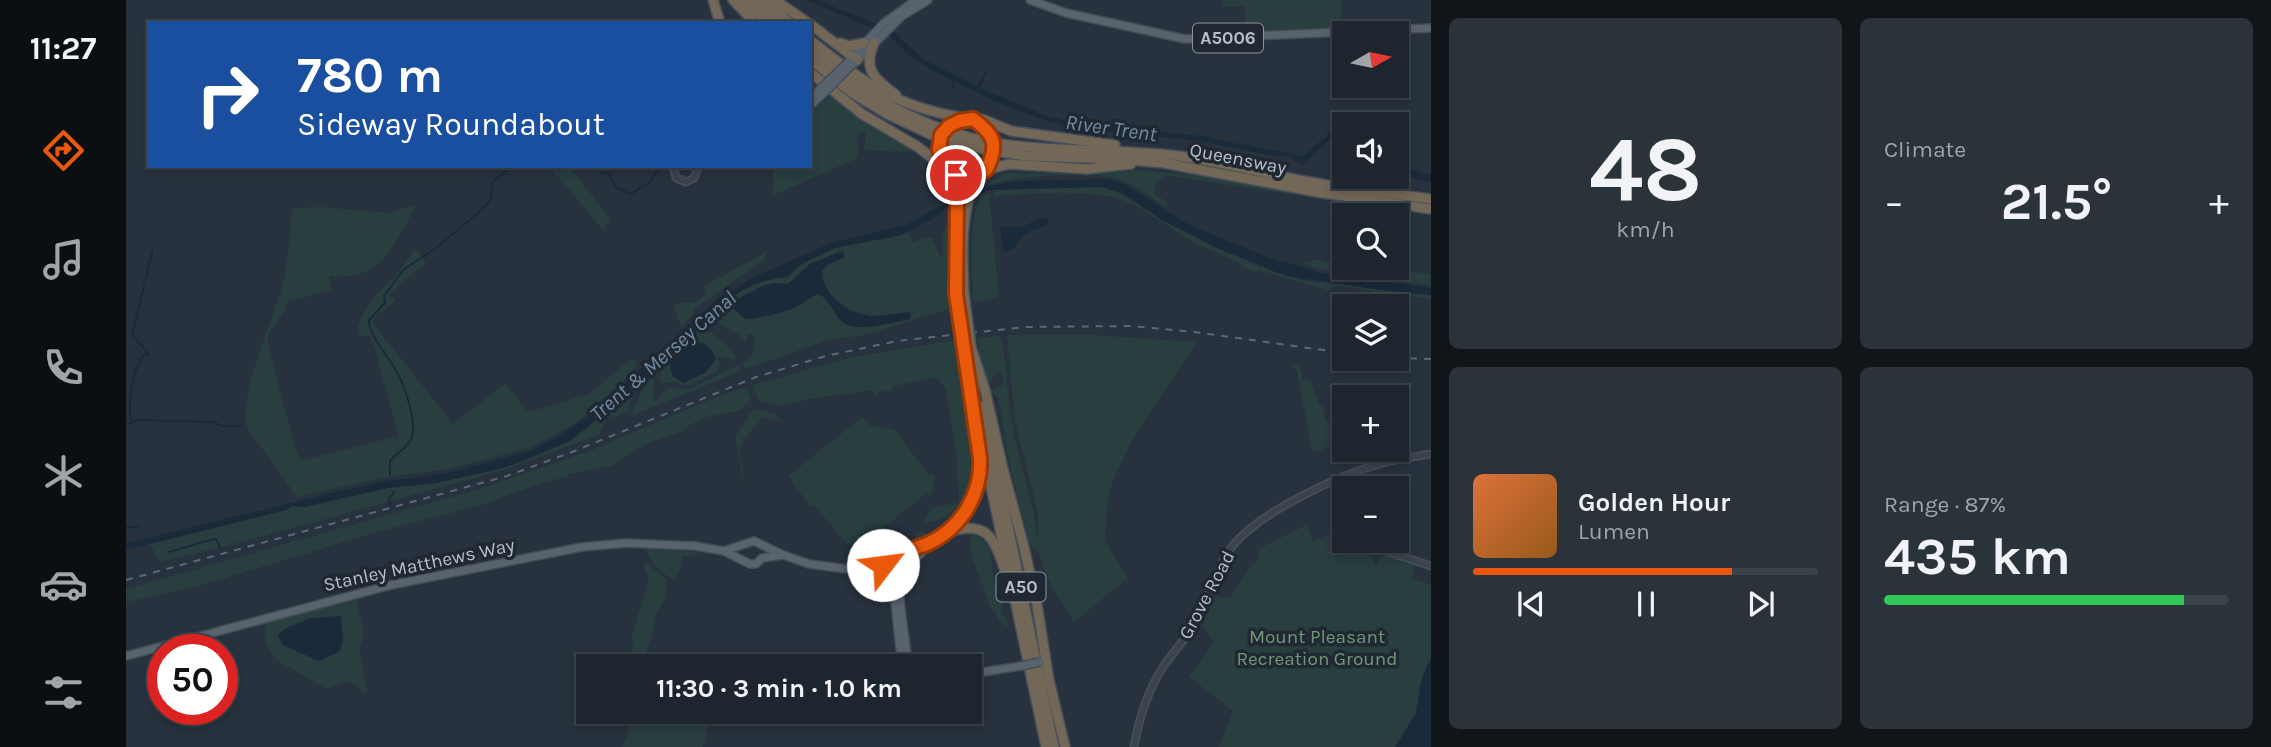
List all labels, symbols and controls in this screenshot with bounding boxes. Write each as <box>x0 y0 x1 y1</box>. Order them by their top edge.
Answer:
north arrow <box>1332 21 1409 98</box>
map controls <box>1332 21 1409 553</box>
road number: A5006 <box>1193 24 1263 52</box>
text: 11:27 <box>30 30 96 67</box>
text: 780 m <box>297 47 443 104</box>
icon: right <box>182 49 273 140</box>
text: Sideway Roundabout <box>297 106 605 143</box>
water label: River Trent <box>1064 110 1159 146</box>
button: sound <box>1332 112 1409 189</box>
text: 48 <box>1589 117 1702 223</box>
icon: directions <box>39 126 88 175</box>
text: Climate <box>1884 136 1966 163</box>
street label: Queensway <box>1188 139 1288 179</box>
pin <box>926 145 986 205</box>
icon: arrive <box>937 156 975 194</box>
text: 21.5° <box>2001 171 2112 232</box>
text: − <box>1884 180 1904 225</box>
text: + <box>2209 180 2229 225</box>
button: search <box>1332 203 1409 280</box>
text: km/h <box>1616 216 1675 243</box>
icon: music <box>39 235 88 284</box>
water label: Trent & Mersey Canal <box>585 286 741 426</box>
button: layers <box>1332 294 1409 371</box>
icon: phone <box>39 343 88 392</box>
button: + <box>1332 385 1409 462</box>
icon: climate <box>39 451 88 500</box>
button: − <box>1332 476 1409 553</box>
text: Golden Hour <box>1578 487 1730 518</box>
text: Range · 87% <box>1884 491 2006 518</box>
text: Lumen <box>1578 518 1650 545</box>
text: 435 km <box>1884 526 2071 587</box>
position arrow <box>846 528 920 602</box>
street label: Stanley Matthews Way <box>321 534 517 596</box>
street label: Grove Road <box>1175 547 1239 643</box>
icon: car <box>39 560 88 609</box>
road number: A50 <box>996 572 1046 602</box>
icon: previous <box>1512 585 1550 623</box>
icon: pause <box>1627 585 1665 623</box>
icon: next <box>1742 585 1780 623</box>
park label: Mount Pleasant Recreation Ground <box>1236 626 1398 670</box>
speed limit sign: 50 <box>147 634 238 725</box>
icon: filters <box>39 668 88 717</box>
text: 11:30 · 3 min · 1.0 km <box>656 673 902 704</box>

